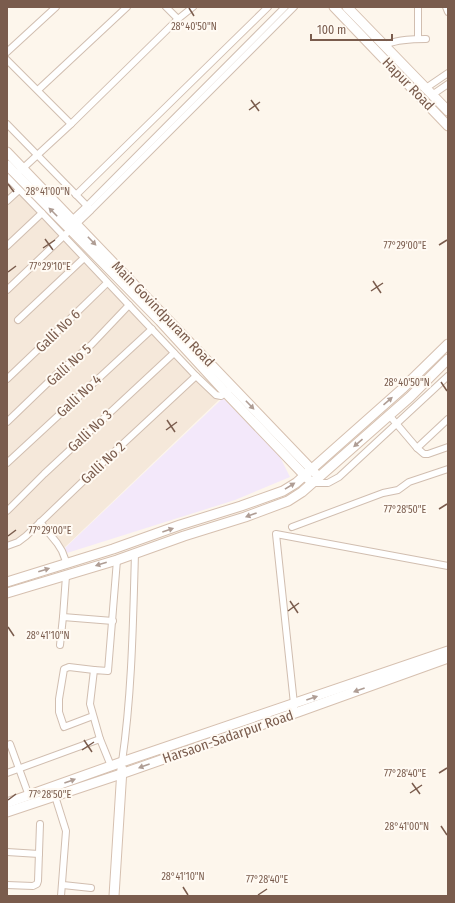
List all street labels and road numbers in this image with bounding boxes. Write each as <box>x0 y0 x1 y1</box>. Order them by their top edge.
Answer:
street label: Hapur Road <box>379 54 437 114</box>
street label: Main Govindpuram Road <box>108 258 218 370</box>
street label: Galli No 6 <box>32 306 84 356</box>
street label: Galli No 5 <box>43 340 95 390</box>
street label: Galli No 4 <box>53 371 105 421</box>
street label: Galli No 3 <box>64 406 116 456</box>
street label: Galli No 2 <box>77 438 129 488</box>
street label: Harsaon-Sadarpur Road <box>160 707 296 767</box>

